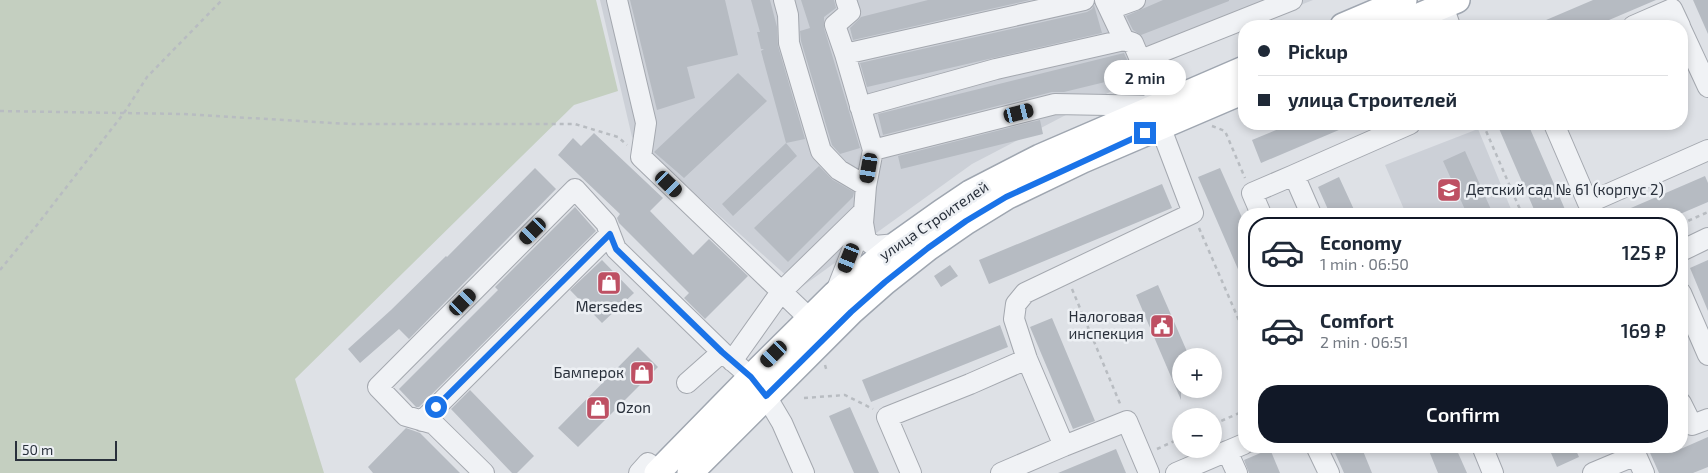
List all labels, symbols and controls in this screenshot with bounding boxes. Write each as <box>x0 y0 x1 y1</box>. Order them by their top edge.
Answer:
text: Pickup <box>1288 40 1348 63</box>
callout: 2 min <box>1104 61 1186 96</box>
text: 2 min <box>1125 68 1165 87</box>
text: улица Строителей <box>1288 88 1457 111</box>
car <box>1002 102 1035 124</box>
route end <box>1134 122 1156 144</box>
car <box>859 152 878 184</box>
car <box>652 168 685 200</box>
street label: улица Строителей <box>875 177 992 264</box>
school or university icon: Детский сад № 61 (корпус 2) <box>1436 177 1462 203</box>
place label: Детский сад № 61 (корпус 2) <box>1466 180 1664 199</box>
car <box>517 215 548 247</box>
icon: car <box>1260 230 1305 275</box>
text: Economy <box>1320 231 1402 254</box>
car <box>836 241 861 275</box>
text: 125 ₽ <box>1622 241 1666 264</box>
text: 1 min · 06:50 <box>1320 254 1409 273</box>
shop icon: Mersedes <box>596 270 622 296</box>
car <box>447 286 478 318</box>
place label: Mersedes <box>575 297 643 315</box>
place label: Налоговая инспекция <box>1068 307 1144 342</box>
icon: car <box>1260 308 1305 353</box>
text: Comfort <box>1320 309 1394 332</box>
public building icon: Налоговая инспекция <box>1149 313 1175 339</box>
text: 169 ₽ <box>1621 319 1666 342</box>
text: 2 min · 06:51 <box>1320 332 1408 351</box>
car <box>758 338 789 370</box>
map controls <box>1172 348 1222 458</box>
button: + <box>1172 348 1222 398</box>
shop icon: Бамперок <box>629 360 655 386</box>
place label: Бамперок <box>553 363 624 381</box>
button: Confirm <box>1258 385 1668 443</box>
shop icon: Ozon <box>585 395 611 421</box>
route start <box>425 396 447 418</box>
place label: Ozon <box>616 398 651 416</box>
button: − <box>1172 408 1222 458</box>
scale bar <box>15 438 118 461</box>
text: 50 m <box>22 441 53 458</box>

